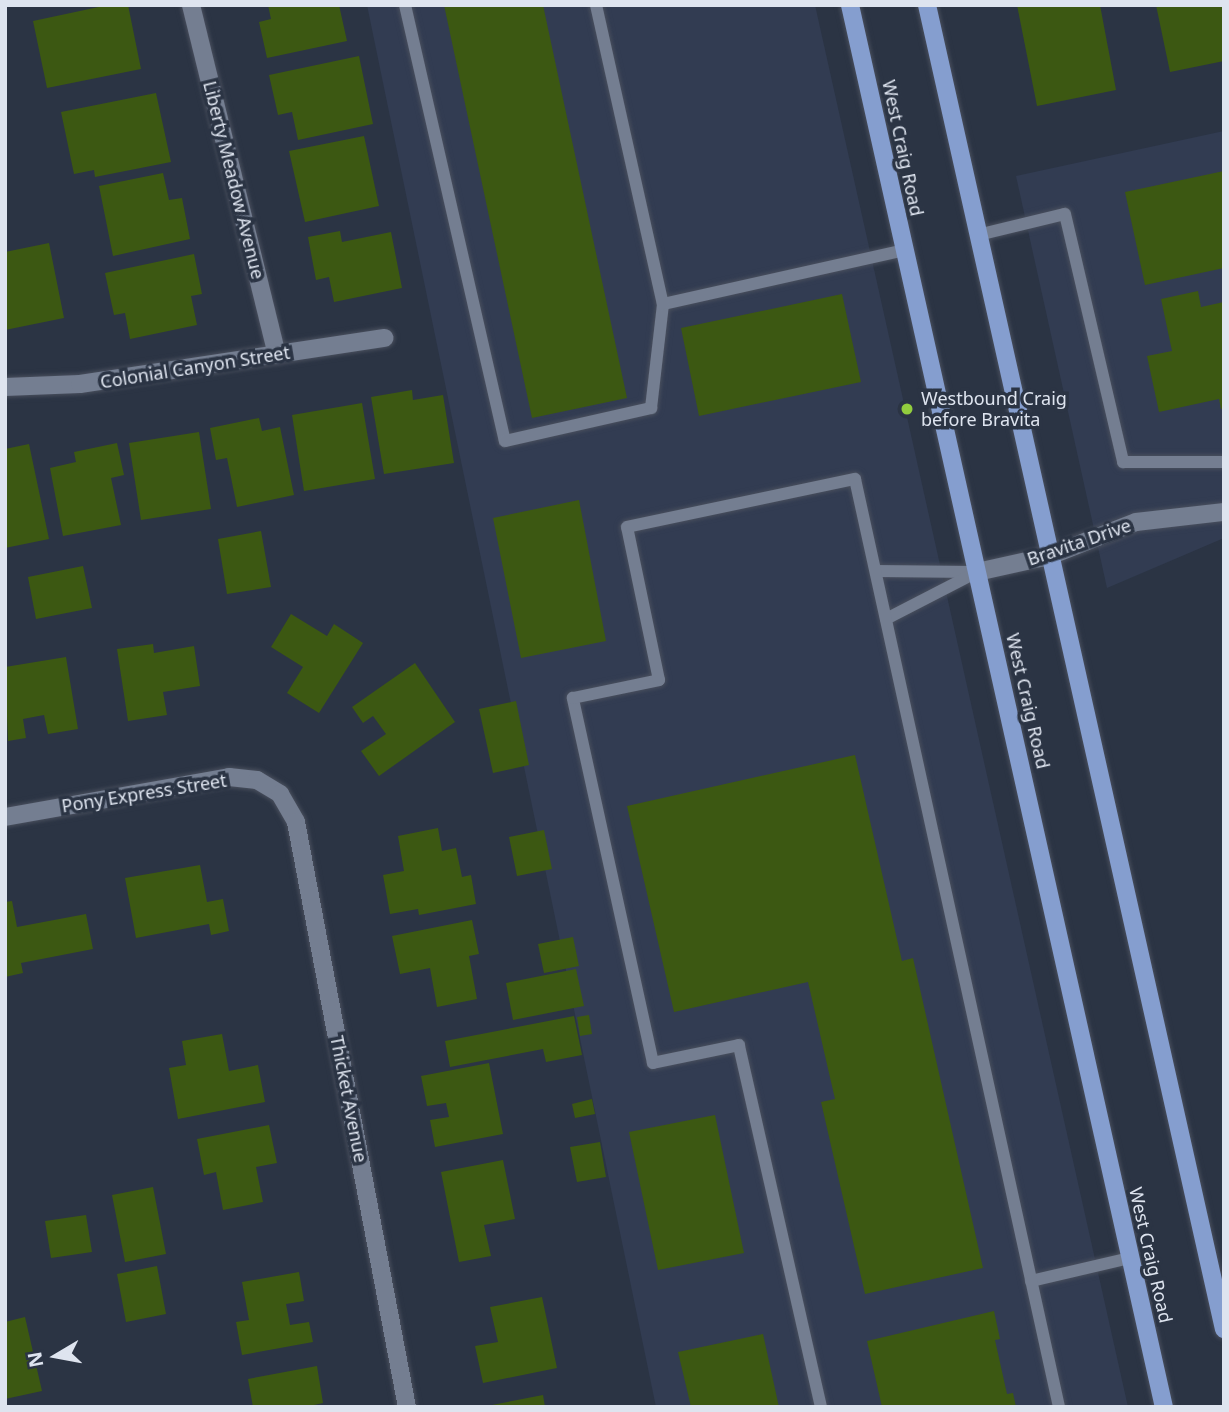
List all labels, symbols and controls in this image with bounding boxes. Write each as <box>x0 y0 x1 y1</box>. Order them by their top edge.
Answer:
street label: West Craig Road <box>878 78 928 218</box>
street label: Liberty Meadow Avenue <box>199 79 269 281</box>
street label: Colonial Canyon Street <box>99 341 291 393</box>
place label: Westbound Craig before Bravita <box>921 388 1067 430</box>
marker: Westbound Craig before Bravita <box>899 401 915 417</box>
street label: Bravita Drive <box>1024 514 1134 570</box>
street label: West Craig Road <box>1002 631 1054 771</box>
street label: Pony Express Street <box>60 769 228 817</box>
street label: Thicket Avenue <box>326 1034 372 1164</box>
street label: West Craig Road <box>1125 1185 1177 1325</box>
north arrow <box>21 1321 91 1391</box>
text: N <box>21 1350 49 1370</box>

